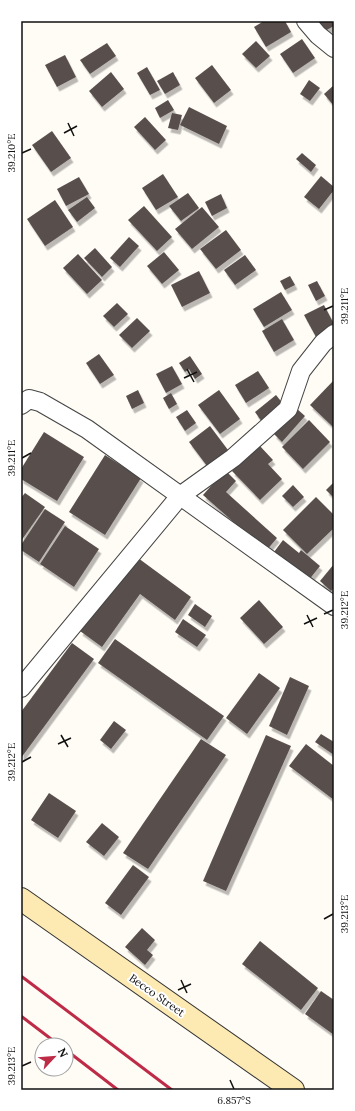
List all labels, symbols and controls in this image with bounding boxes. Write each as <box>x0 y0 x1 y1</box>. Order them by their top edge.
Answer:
text: 39.210°E <box>5 133 18 173</box>
text: 39.211°E <box>338 288 351 324</box>
text: 39.211°E <box>5 440 18 476</box>
text: 39.212°E <box>338 591 351 629</box>
text: 39.212°E <box>5 743 18 781</box>
text: 39.213°E <box>338 895 351 933</box>
street label: Becco Street <box>126 971 188 1020</box>
north arrow <box>34 1037 74 1077</box>
text: N <box>55 1046 71 1060</box>
text: 39.213°E <box>5 1047 18 1085</box>
text: 6.857°S <box>217 1094 251 1107</box>

